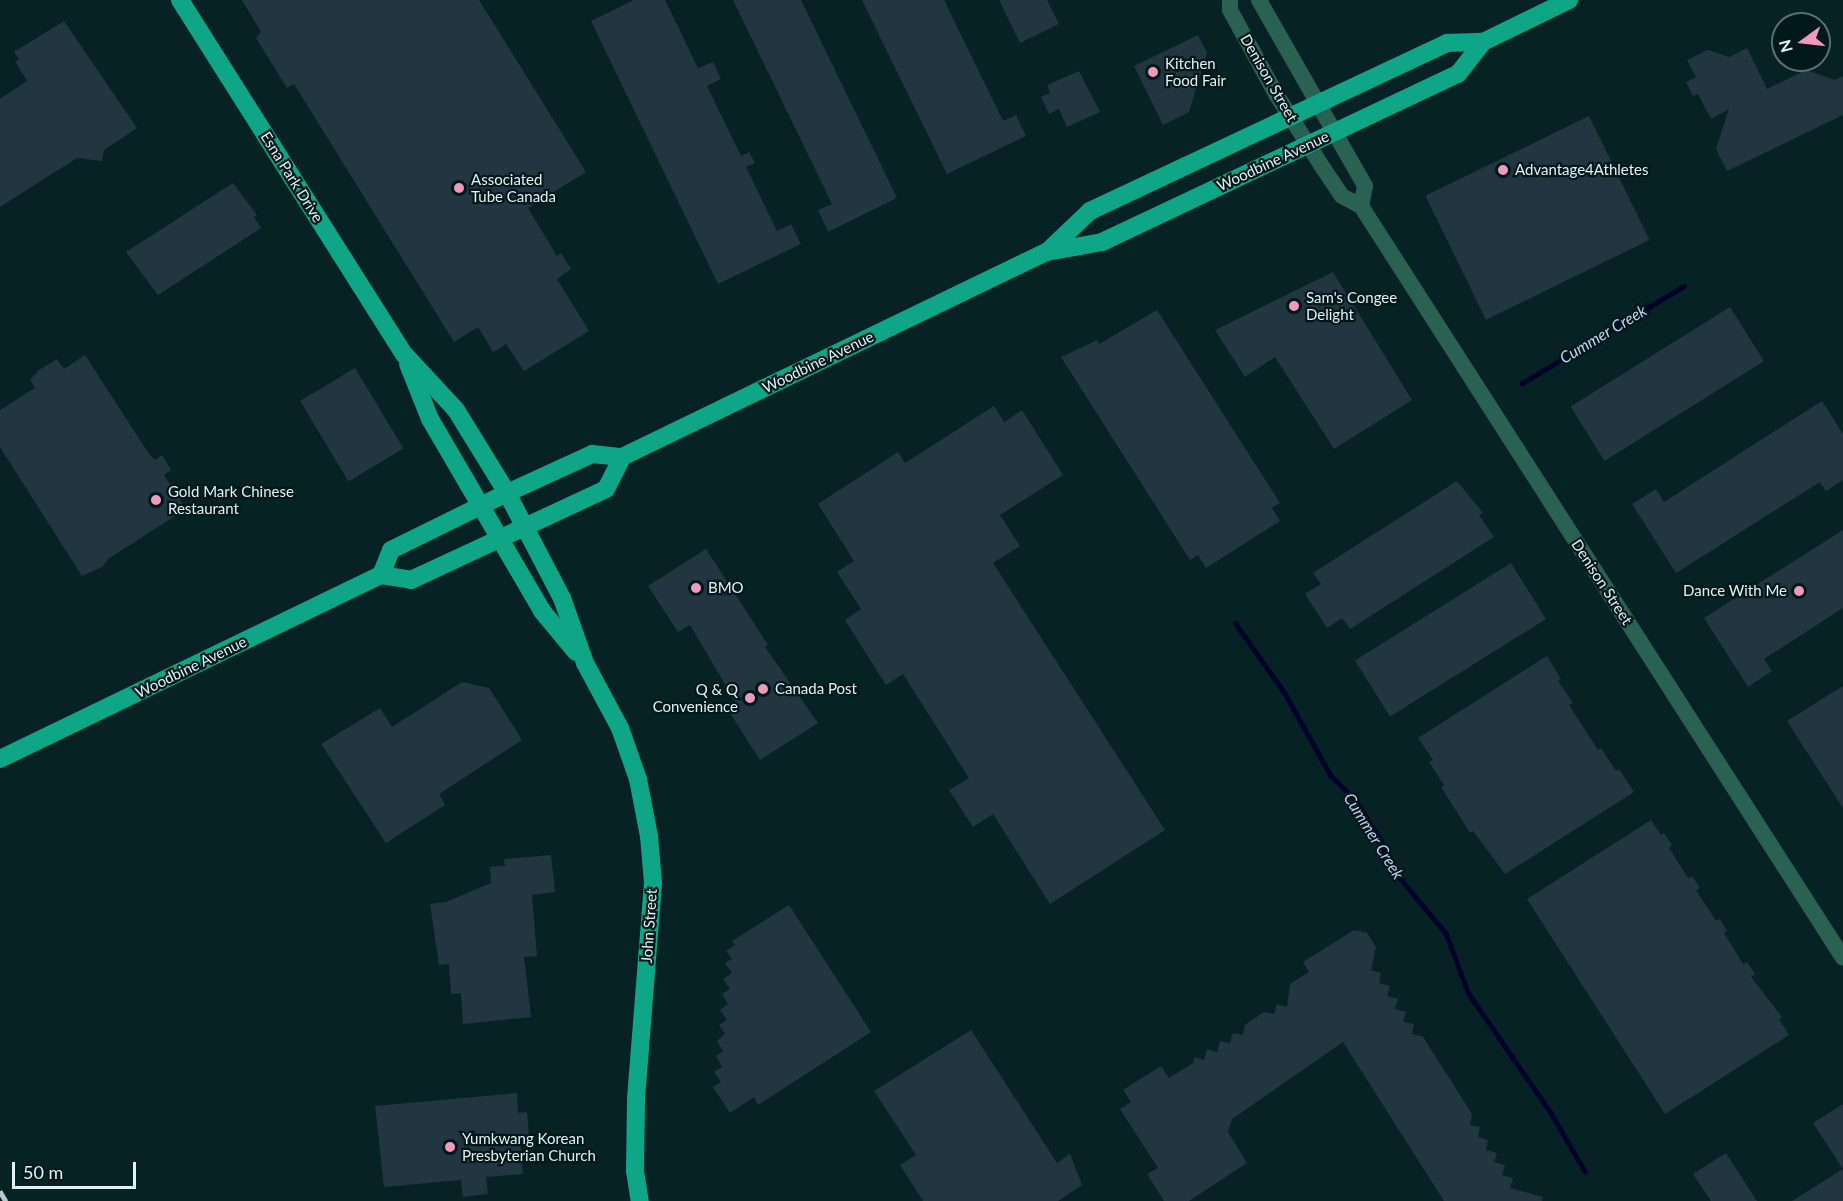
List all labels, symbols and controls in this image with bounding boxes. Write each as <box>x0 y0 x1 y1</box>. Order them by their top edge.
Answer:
north arrow <box>1771 12 1831 72</box>
street label: Denison Street <box>1237 31 1301 125</box>
text: N <box>1774 38 1796 55</box>
place label: Kitchen Food Fair <box>1165 54 1226 89</box>
marker: Kitchen Food Fair <box>1146 65 1160 79</box>
street label: Woodbine Avenue <box>1214 127 1332 195</box>
street label: Esna Park Drive <box>257 128 327 226</box>
place label: Advantage4Athletes <box>1515 161 1648 179</box>
marker: Advantage4Athletes <box>1496 163 1510 177</box>
place label: Associated Tube Canada <box>471 170 556 205</box>
marker: Associated Tube Canada <box>452 181 466 195</box>
place label: Sam's Congee Delight <box>1306 288 1397 323</box>
marker: Sam's Congee Delight <box>1287 299 1301 313</box>
water label: Cummer Creek <box>1556 300 1650 368</box>
street label: Woodbine Avenue <box>759 327 877 397</box>
place label: Gold Mark Chinese Restaurant <box>168 482 294 517</box>
marker: Gold Mark Chinese Restaurant <box>149 493 163 507</box>
street label: Denison Street <box>1568 536 1636 628</box>
place label: BMO <box>708 579 744 597</box>
marker: BMO <box>689 581 703 595</box>
place label: Dance With Me <box>1683 582 1787 600</box>
marker: Dance With Me <box>1792 584 1806 598</box>
street label: Woodbine Avenue <box>132 632 250 702</box>
place label: Q & Q Convenience <box>653 680 738 715</box>
place label: Canada Post <box>775 680 857 698</box>
marker: Canada Post <box>756 682 770 696</box>
marker: Q & Q Convenience <box>743 691 757 705</box>
water label: Cummer Creek <box>1340 789 1408 883</box>
street label: John Street <box>637 888 661 964</box>
place label: Yumkwang Korean Presbyterian Church <box>462 1129 596 1164</box>
marker: Yumkwang Korean Presbyterian Church <box>443 1140 457 1154</box>
scale bar <box>15 1150 140 1188</box>
text: 50 m <box>23 1161 63 1183</box>

